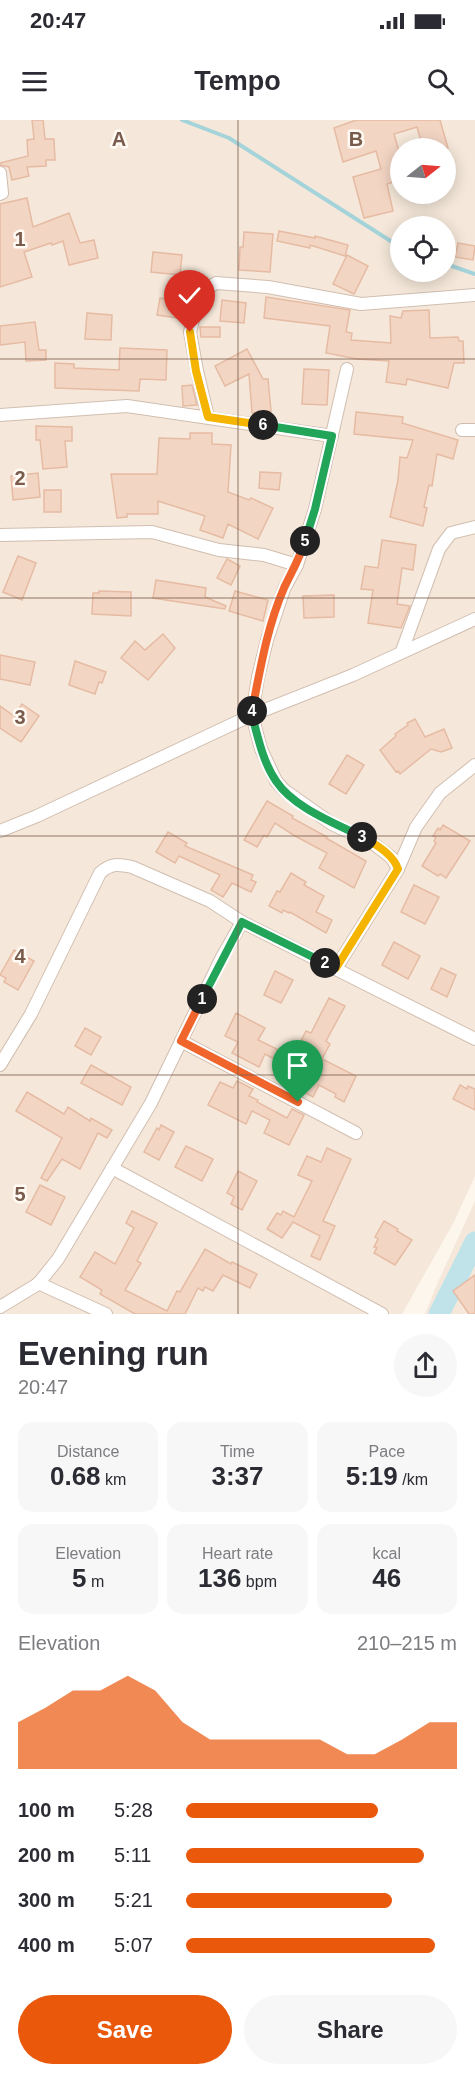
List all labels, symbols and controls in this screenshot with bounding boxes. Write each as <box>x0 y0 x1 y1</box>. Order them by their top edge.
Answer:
text: 20:47 <box>30 8 86 33</box>
icon: menu <box>18 65 51 98</box>
icon: search <box>424 65 457 98</box>
text: Tempo <box>194 66 281 96</box>
text: A <box>112 128 126 150</box>
text: B <box>349 128 363 150</box>
north arrow <box>390 138 456 204</box>
map controls <box>390 138 456 282</box>
button: locate <box>390 216 456 282</box>
text: 1 <box>14 228 26 250</box>
pin <box>164 270 215 332</box>
icon: check <box>173 279 206 312</box>
pin: 6 <box>248 410 278 440</box>
text: 6 <box>259 416 267 433</box>
text: 2 <box>14 467 26 489</box>
pin: 5 <box>290 526 320 556</box>
text: 5 <box>301 532 309 549</box>
pin: 4 <box>237 696 267 726</box>
text: 4 <box>248 702 256 719</box>
text: 3 <box>14 706 26 728</box>
pin: 3 <box>347 822 377 852</box>
text: 3 <box>358 828 366 845</box>
text: 4 <box>14 945 26 967</box>
pin: 2 <box>310 948 340 978</box>
text: 2 <box>321 954 329 971</box>
pin: 1 <box>187 984 217 1014</box>
text: 1 <box>198 990 206 1007</box>
pin <box>272 1040 323 1102</box>
icon: arrive <box>281 1049 314 1082</box>
text: 5 <box>14 1183 26 1205</box>
button: share <box>394 1334 457 1397</box>
text: Evening run <box>18 1335 209 1372</box>
text: 20:47 <box>18 1376 68 1398</box>
text: Distance <box>57 1443 119 1460</box>
text: Time <box>220 1443 255 1460</box>
text: Pace <box>369 1443 405 1460</box>
text: 0.68 <box>50 1461 101 1491</box>
text: 3:37 <box>211 1461 264 1491</box>
text: 5:19 <box>346 1461 398 1491</box>
text: km <box>101 1471 126 1488</box>
text: /km <box>398 1471 428 1488</box>
text: Elevation <box>55 1545 121 1562</box>
text: Heart rate <box>202 1545 273 1562</box>
text: kcal <box>373 1545 401 1562</box>
text: 5 <box>72 1563 87 1593</box>
text: 136 <box>198 1563 241 1593</box>
text: 46 <box>372 1563 401 1593</box>
text: m <box>87 1573 104 1590</box>
text: bpm <box>241 1573 277 1590</box>
text: Elevation <box>18 1632 100 1654</box>
text: 210–215 m <box>357 1632 457 1654</box>
text: 100 m <box>18 1799 75 1821</box>
text: 5:28 <box>114 1799 153 1821</box>
text: 200 m <box>18 1844 75 1866</box>
text: 5:11 <box>114 1844 151 1866</box>
text: 300 m <box>18 1889 75 1911</box>
text: 5:21 <box>114 1889 153 1911</box>
text: 400 m <box>18 1934 75 1956</box>
text: 5:07 <box>114 1934 153 1956</box>
button: Save <box>18 1995 232 2064</box>
button: Share <box>244 1995 457 2064</box>

